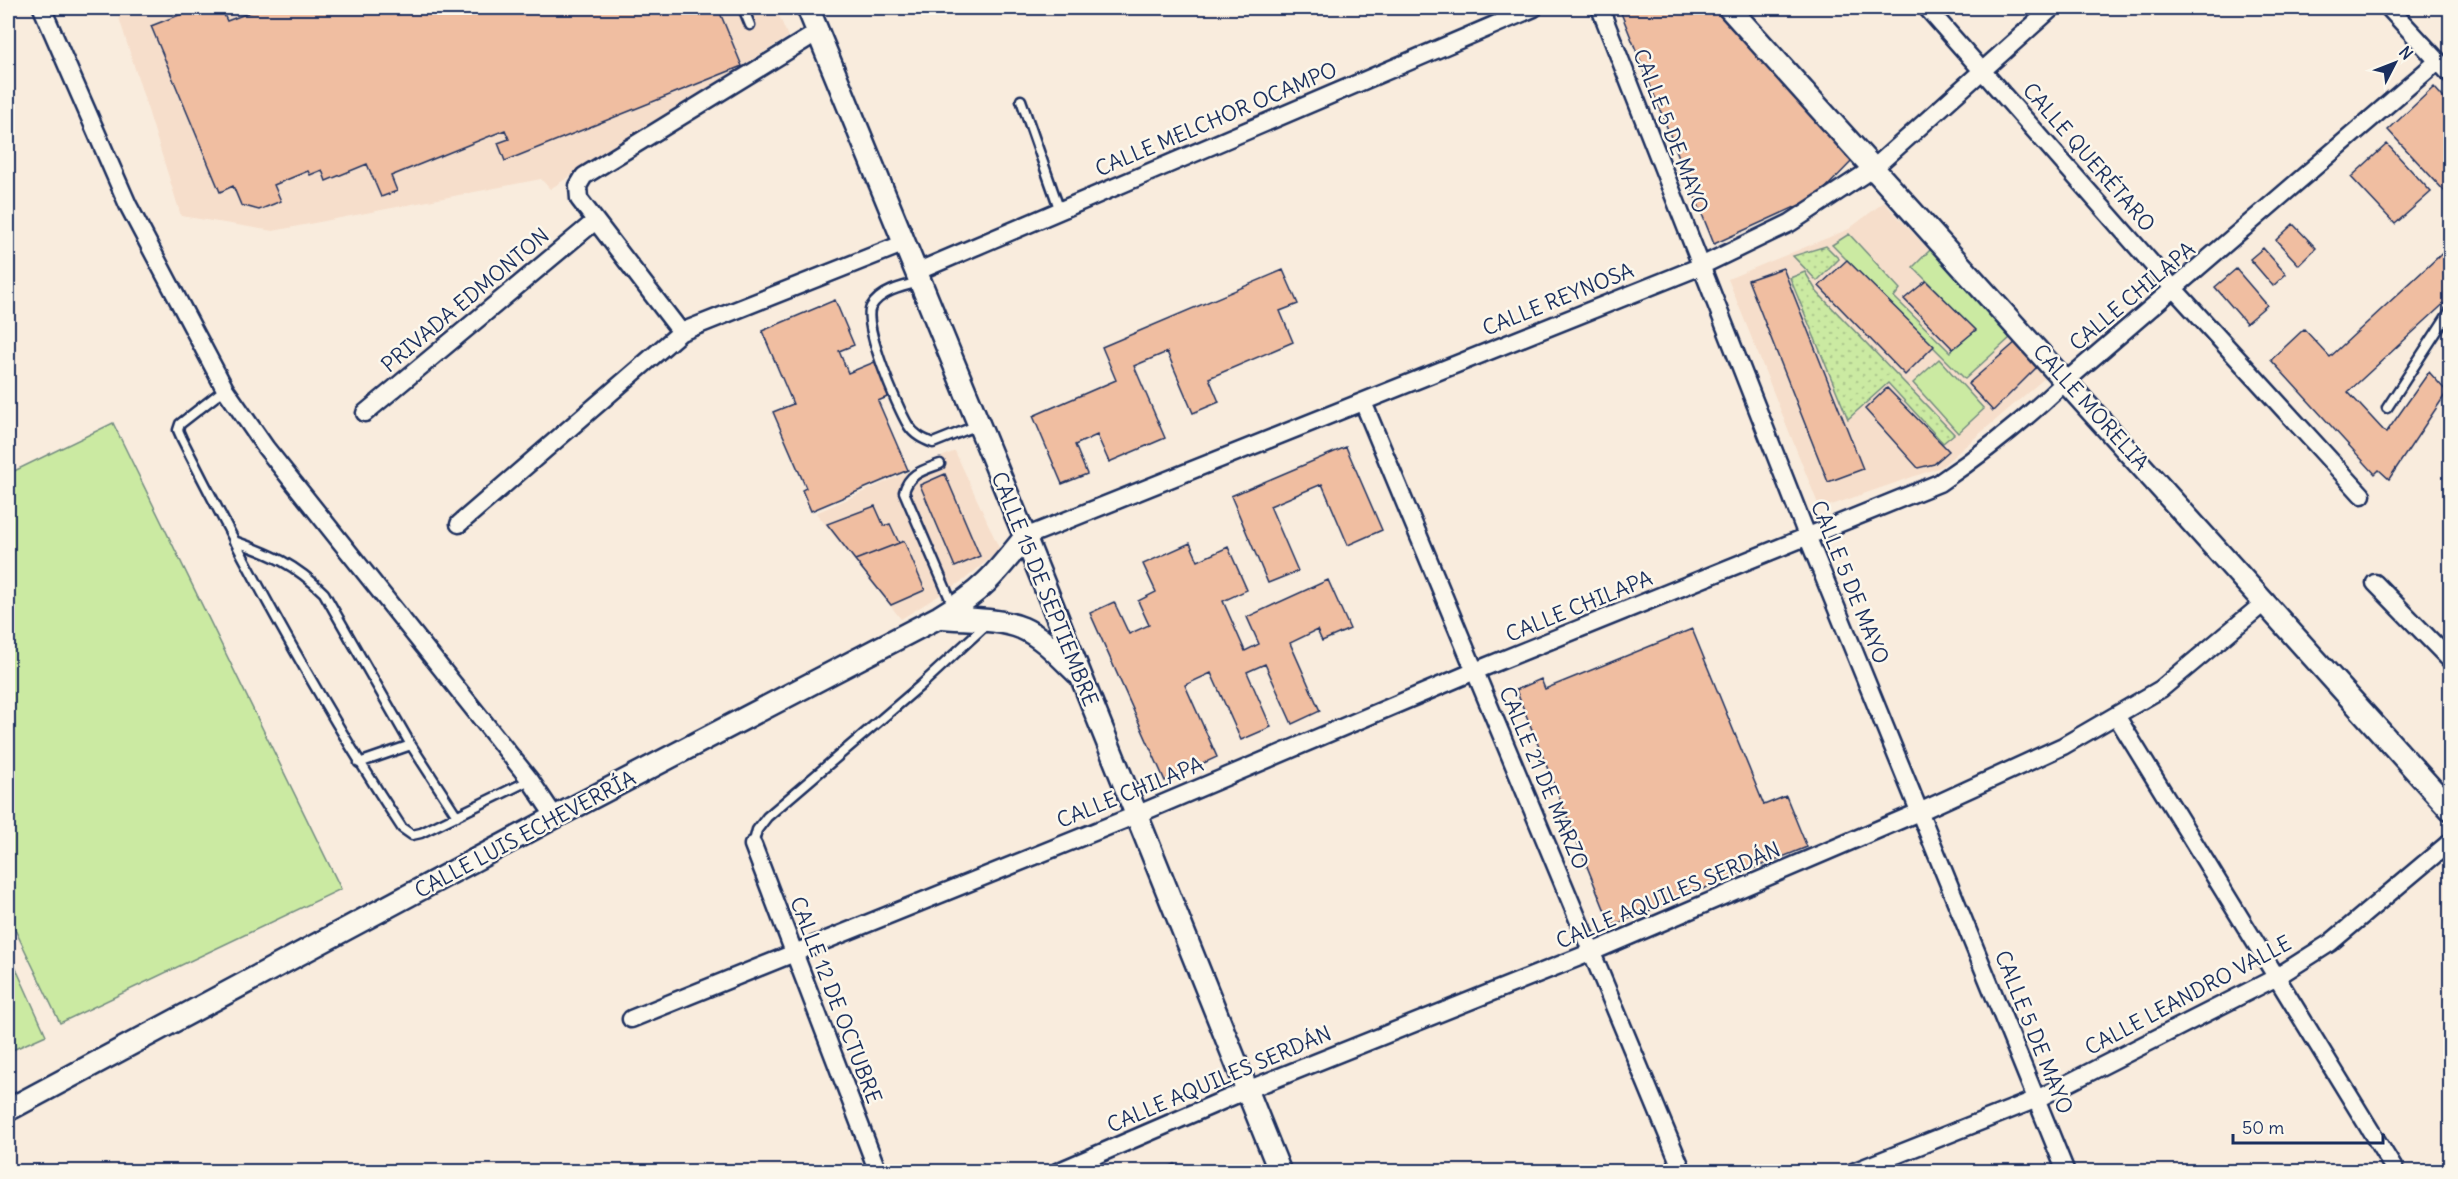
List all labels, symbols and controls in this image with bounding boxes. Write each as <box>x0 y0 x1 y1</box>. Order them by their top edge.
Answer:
north arrow <box>2365 33 2425 93</box>
text: N <box>2395 42 2417 64</box>
street label: CALLE 5 DE MAYO <box>1627 45 1715 217</box>
street label: CALLE MELCHOR OCAMPO <box>1091 56 1341 182</box>
street label: CALLE QUERÉTARO <box>2017 77 2161 237</box>
street label: PRIVADA EDMONTON <box>376 222 554 378</box>
street label: CALLE CHILAPA <box>2064 236 2200 356</box>
street label: CALLE REYNOSA <box>1478 256 1638 342</box>
street label: CALLE MORELIA <box>2027 338 2155 476</box>
street label: CALLE 15 DE SEPTIEMBRE <box>986 468 1104 710</box>
street label: CALLE 5 DE MAYO <box>1805 496 1895 668</box>
street label: CALLE CHILAPA <box>1502 564 1656 648</box>
street label: CALLE 21 DE MARZO <box>1493 682 1595 874</box>
street label: CALLE CHILAPA <box>1053 750 1207 834</box>
street label: CALLE LUIS ECHEVERRÍA <box>410 764 640 904</box>
street label: CALLE AQUILES SERDÁN <box>1552 836 1784 954</box>
street label: CALLE 12 DE OCTUBRE <box>784 893 888 1107</box>
street label: CALLE LEANDRO VALLE <box>2080 929 2296 1061</box>
street label: CALLE 5 DE MAYO <box>1989 946 2079 1118</box>
street label: CALLE AQUILES SERDÁN <box>1103 1020 1335 1138</box>
scale bar <box>2233 1107 2383 1145</box>
text: 50 m <box>2242 1116 2284 1139</box>

